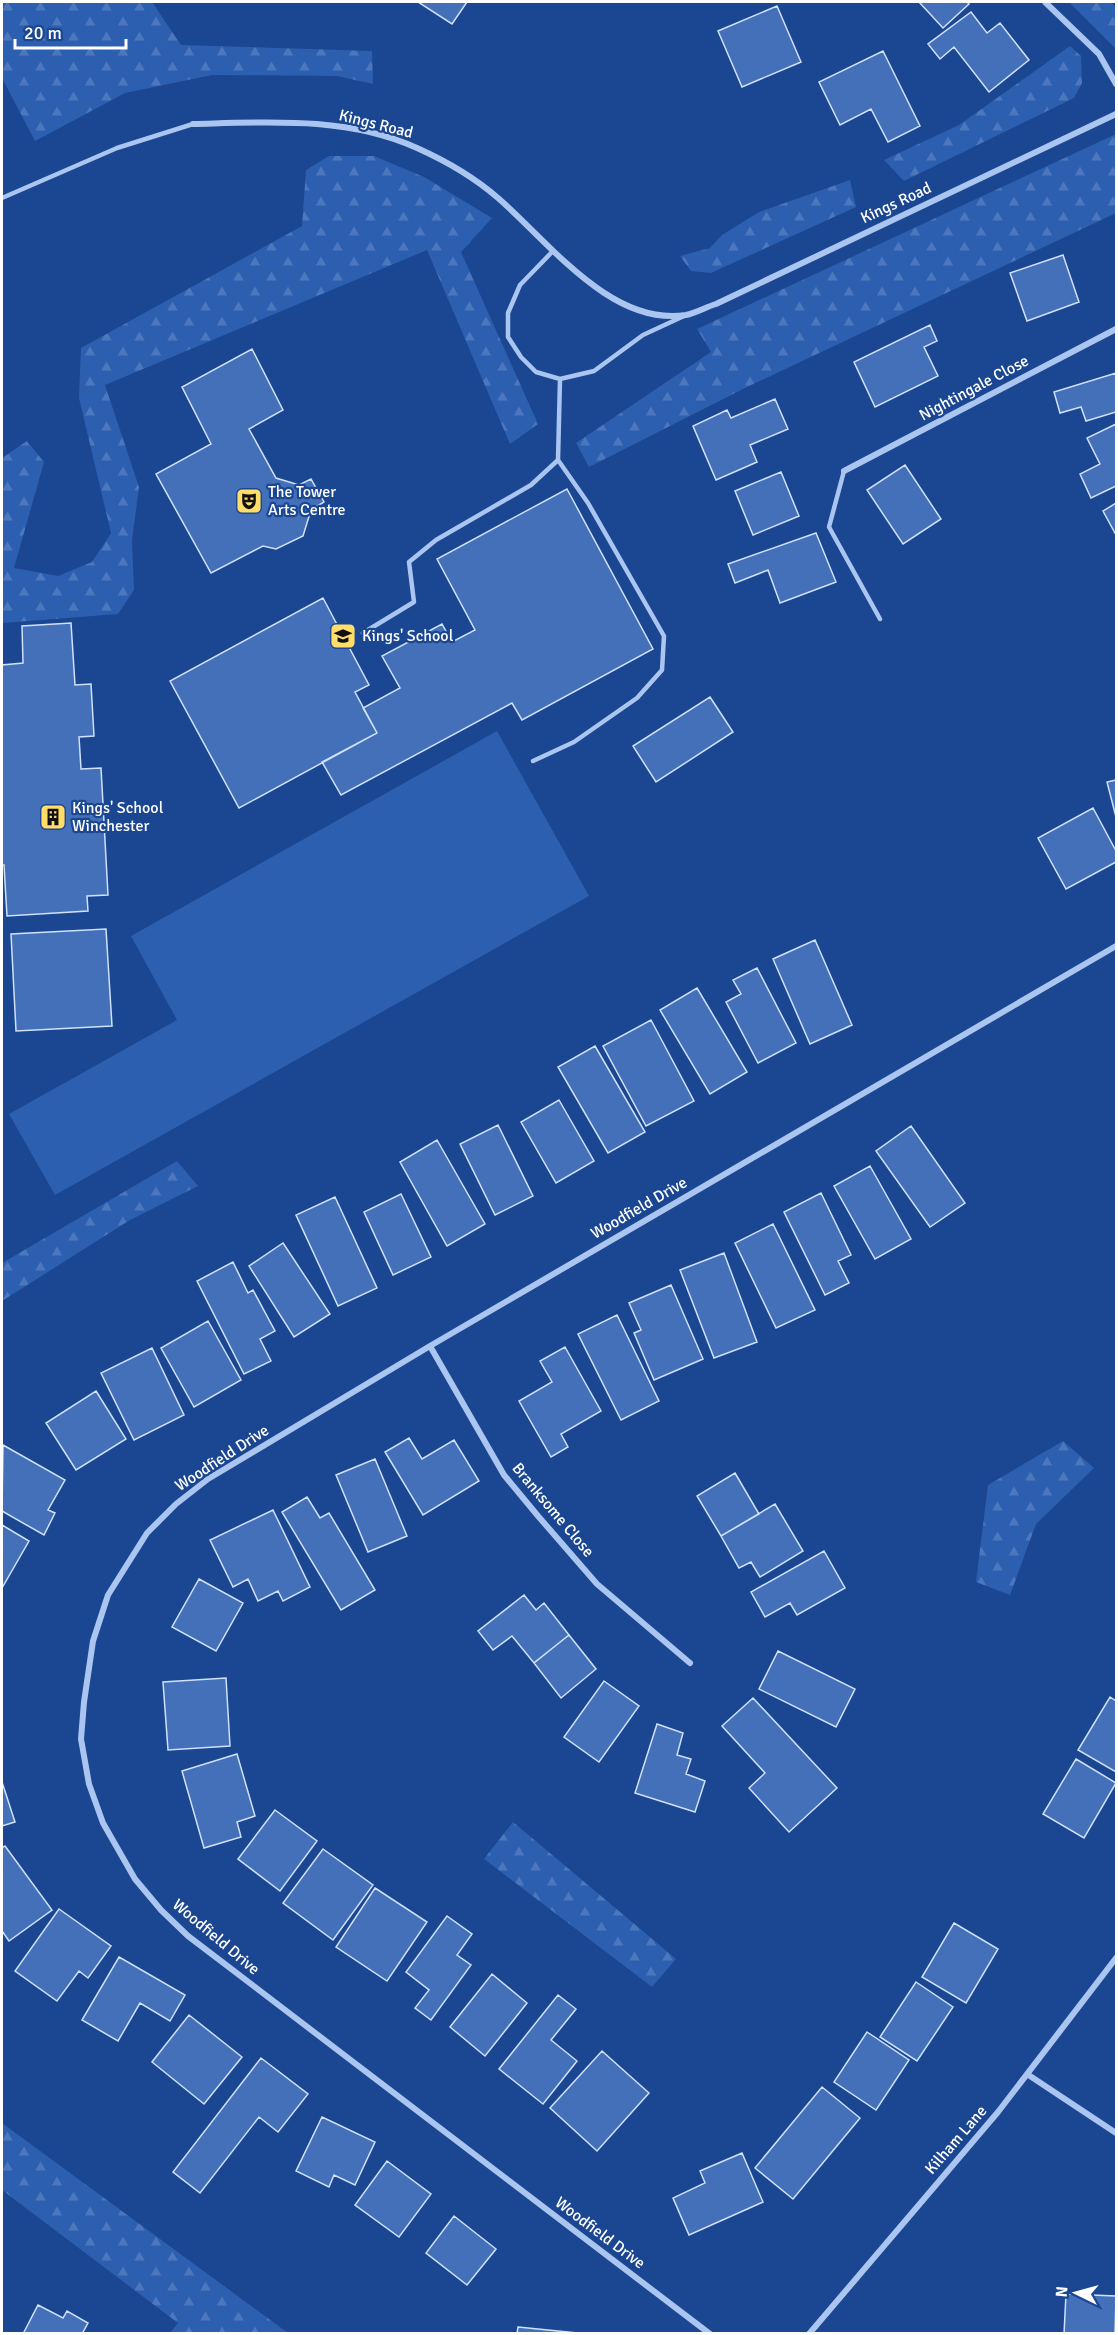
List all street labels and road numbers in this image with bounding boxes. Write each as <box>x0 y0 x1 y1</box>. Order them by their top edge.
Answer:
street label: Kings Road <box>337 105 415 143</box>
street label: Kings Road <box>857 178 935 228</box>
street label: Nightingale Close <box>916 351 1032 425</box>
street label: Woodfield Drive <box>587 1172 691 1244</box>
street label: Woodfield Drive <box>171 1420 273 1496</box>
street label: Branksome Close <box>508 1459 598 1561</box>
street label: Woodfield Drive <box>168 1895 264 1979</box>
street label: Kilham Lane <box>921 2101 991 2179</box>
street label: Woodfield Drive <box>551 2193 649 2273</box>

